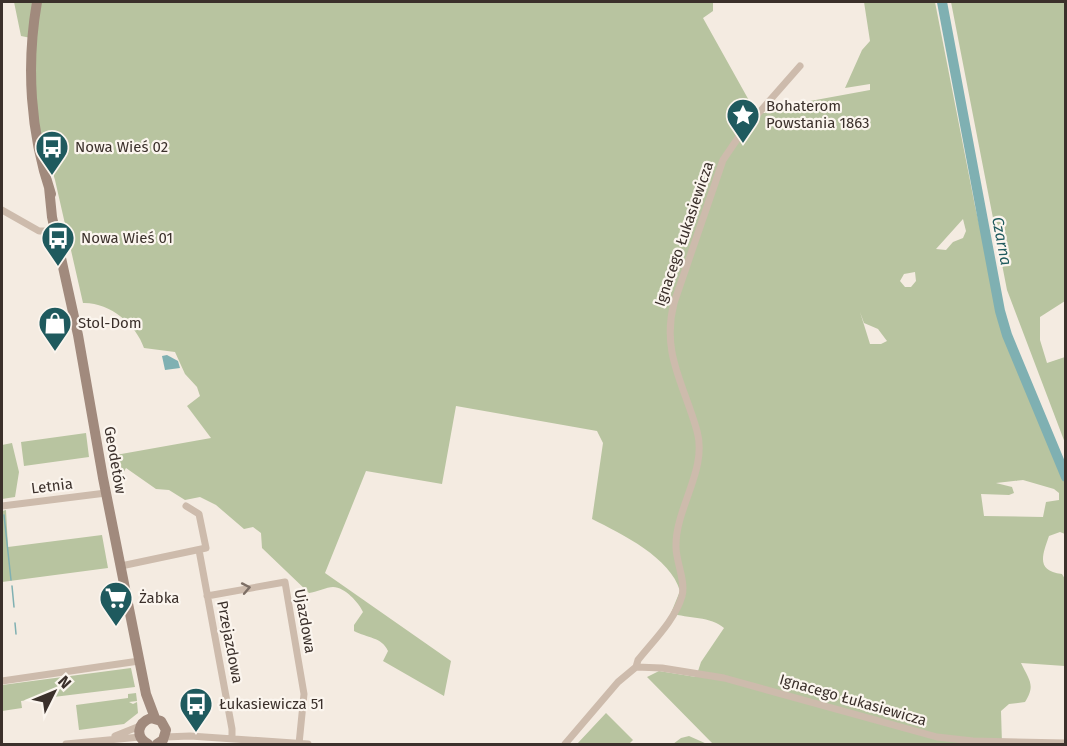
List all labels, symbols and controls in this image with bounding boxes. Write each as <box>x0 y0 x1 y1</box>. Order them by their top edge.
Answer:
place icon: Bohaterom Powstania 1863 <box>725 97 761 144</box>
place label: Bohaterom Powstania 1863 <box>766 97 870 132</box>
bus stop icon: Nowa Wieś 02 <box>34 129 70 176</box>
place label: Nowa Wieś 02 <box>75 138 168 156</box>
street label: Ignacego Łukasiewicza <box>651 159 717 309</box>
water label: Czarna <box>988 215 1016 267</box>
bus stop icon: Nowa Wieś 01 <box>40 220 76 267</box>
place label: Nowa Wieś 01 <box>81 229 173 247</box>
shop icon: Stol-Dom <box>37 305 73 352</box>
place label: Stol-Dom <box>78 314 142 332</box>
street label: Geodetów <box>100 425 130 495</box>
street label: Letnia <box>30 475 74 497</box>
supermarket icon: Żabka <box>98 580 134 627</box>
one-way arrow <box>241 582 251 595</box>
street label: Ujazdowa <box>290 587 320 655</box>
place label: Żabka <box>139 589 179 607</box>
street label: Przejazdowa <box>213 599 247 685</box>
north arrow <box>24 662 84 722</box>
street label: Ignacego Łukasiewicza <box>777 670 929 730</box>
text: N <box>54 672 75 692</box>
bus stop icon: Łukasiewicza 51 <box>178 686 214 733</box>
place label: Łukasiewicza 51 <box>219 695 324 713</box>

